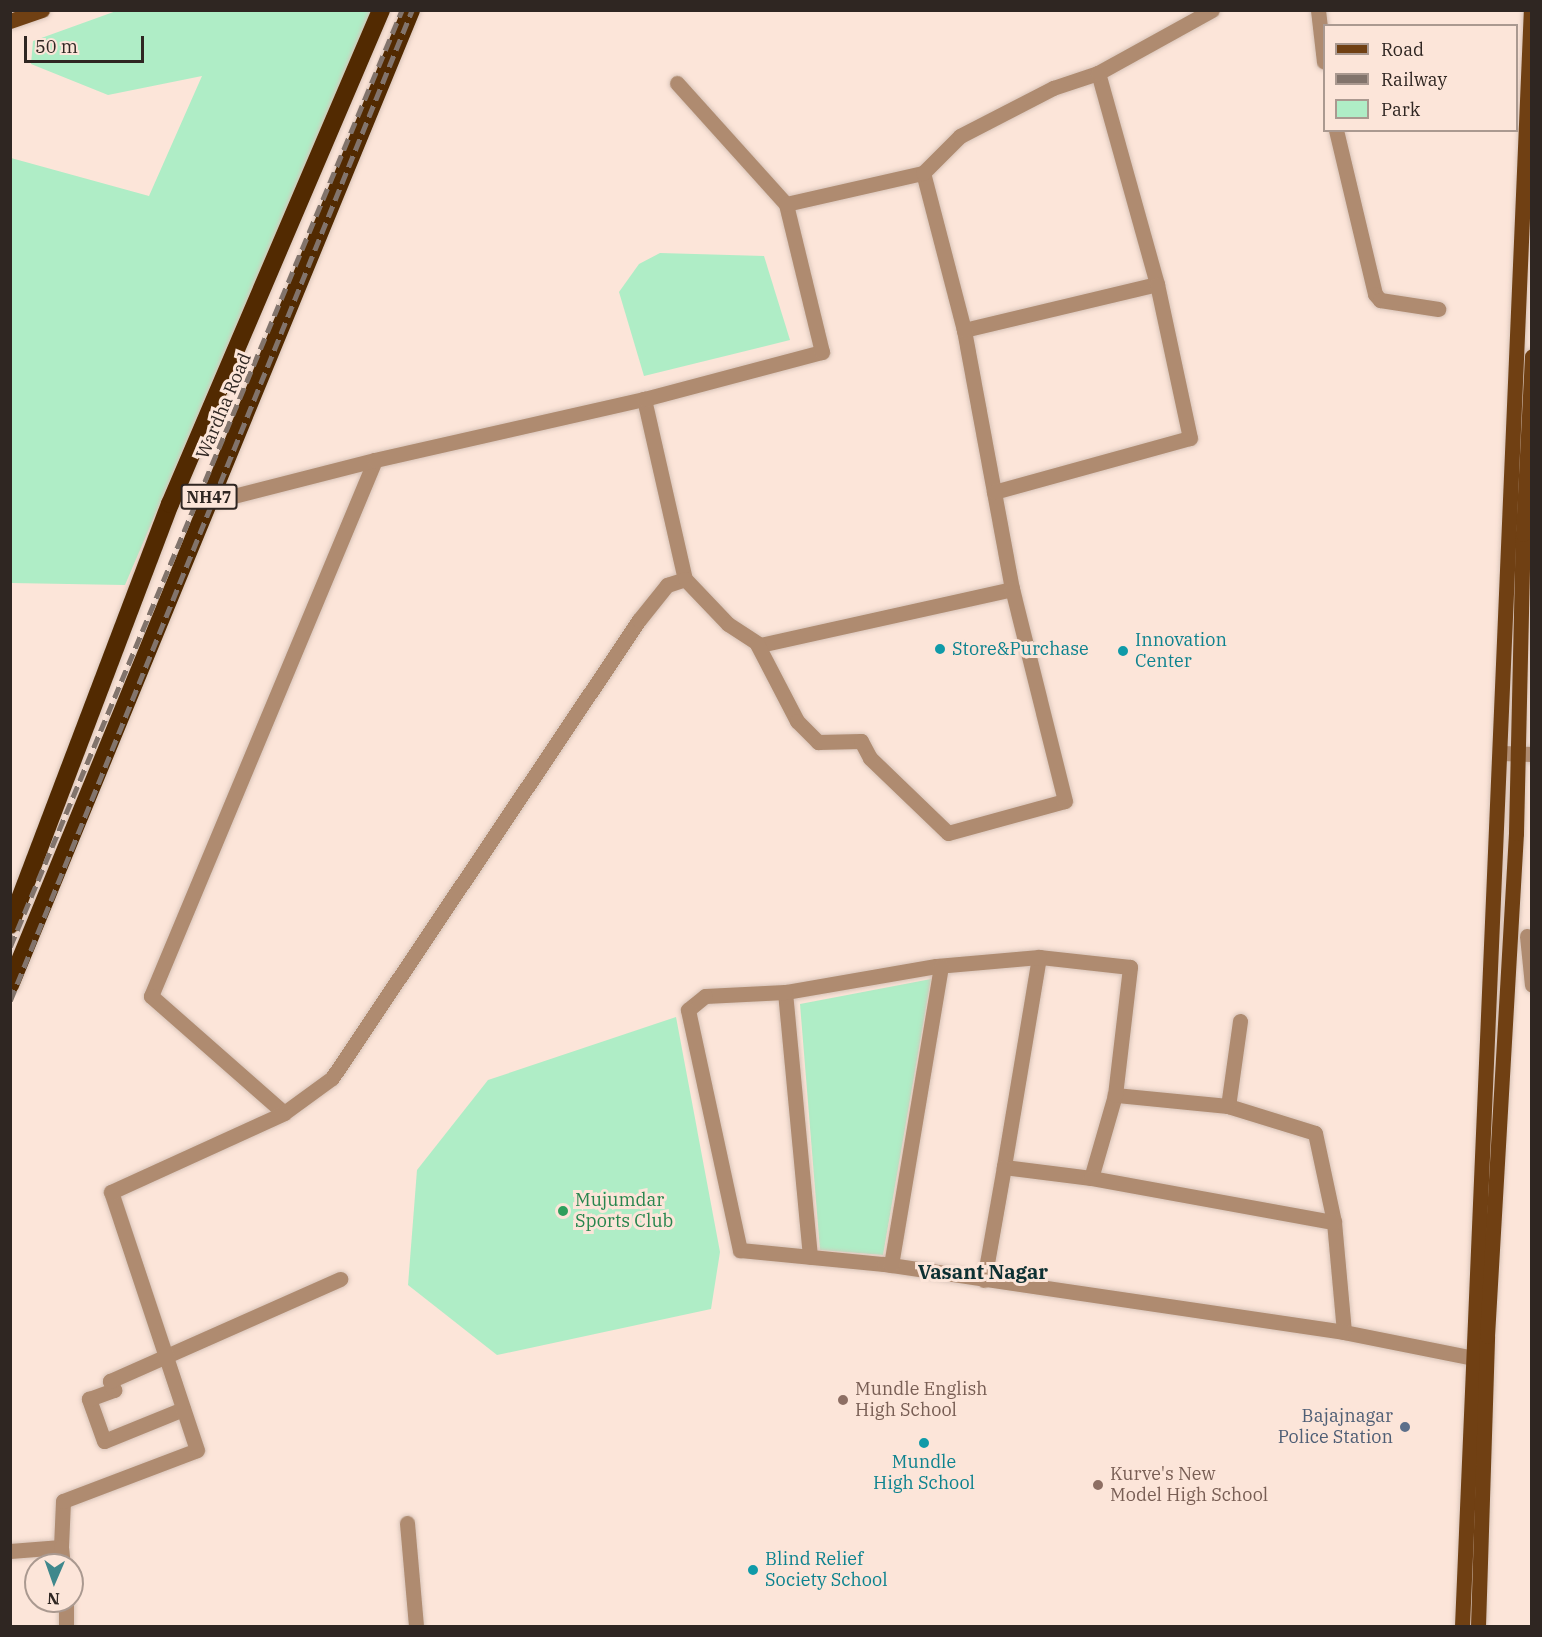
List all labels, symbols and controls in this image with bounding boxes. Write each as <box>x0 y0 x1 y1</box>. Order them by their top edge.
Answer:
scale bar <box>27 24 147 62</box>
legend <box>1323 24 1518 132</box>
text: 50 m <box>35 35 78 58</box>
text: Road <box>1381 38 1424 61</box>
text: Railway <box>1381 68 1447 91</box>
text: Park <box>1381 98 1420 121</box>
street label: Wardha Road <box>192 350 256 462</box>
road number: NH47 <box>180 484 238 510</box>
place label: Innovation Center <box>1135 630 1227 672</box>
place label: Store&Purchase <box>952 638 1089 660</box>
marker: Store&Purchase <box>933 642 947 656</box>
marker: Innovation Center <box>1116 644 1130 658</box>
place label: Mujumdar Sports Club <box>575 1190 673 1232</box>
marker: Mujumdar Sports Club <box>556 1204 570 1218</box>
district label: Vasant Nagar <box>918 1259 1048 1283</box>
place label: Mundle English High School <box>855 1379 987 1422</box>
marker: Mundle English High School <box>836 1393 850 1407</box>
place label: Bajajnagar Police Station <box>1278 1406 1393 1448</box>
marker: Bajajnagar Police Station <box>1398 1420 1412 1434</box>
marker: Mundle High School <box>917 1436 931 1450</box>
place label: Mundle High School <box>873 1452 975 1494</box>
place label: Kurve's New Model High School <box>1110 1464 1268 1506</box>
marker: Kurve's New Model High School <box>1091 1478 1105 1492</box>
place label: Blind Relief Society School <box>765 1549 888 1592</box>
north arrow <box>24 1553 84 1613</box>
marker: Blind Relief Society School <box>746 1563 760 1577</box>
text: N <box>47 1589 60 1609</box>

